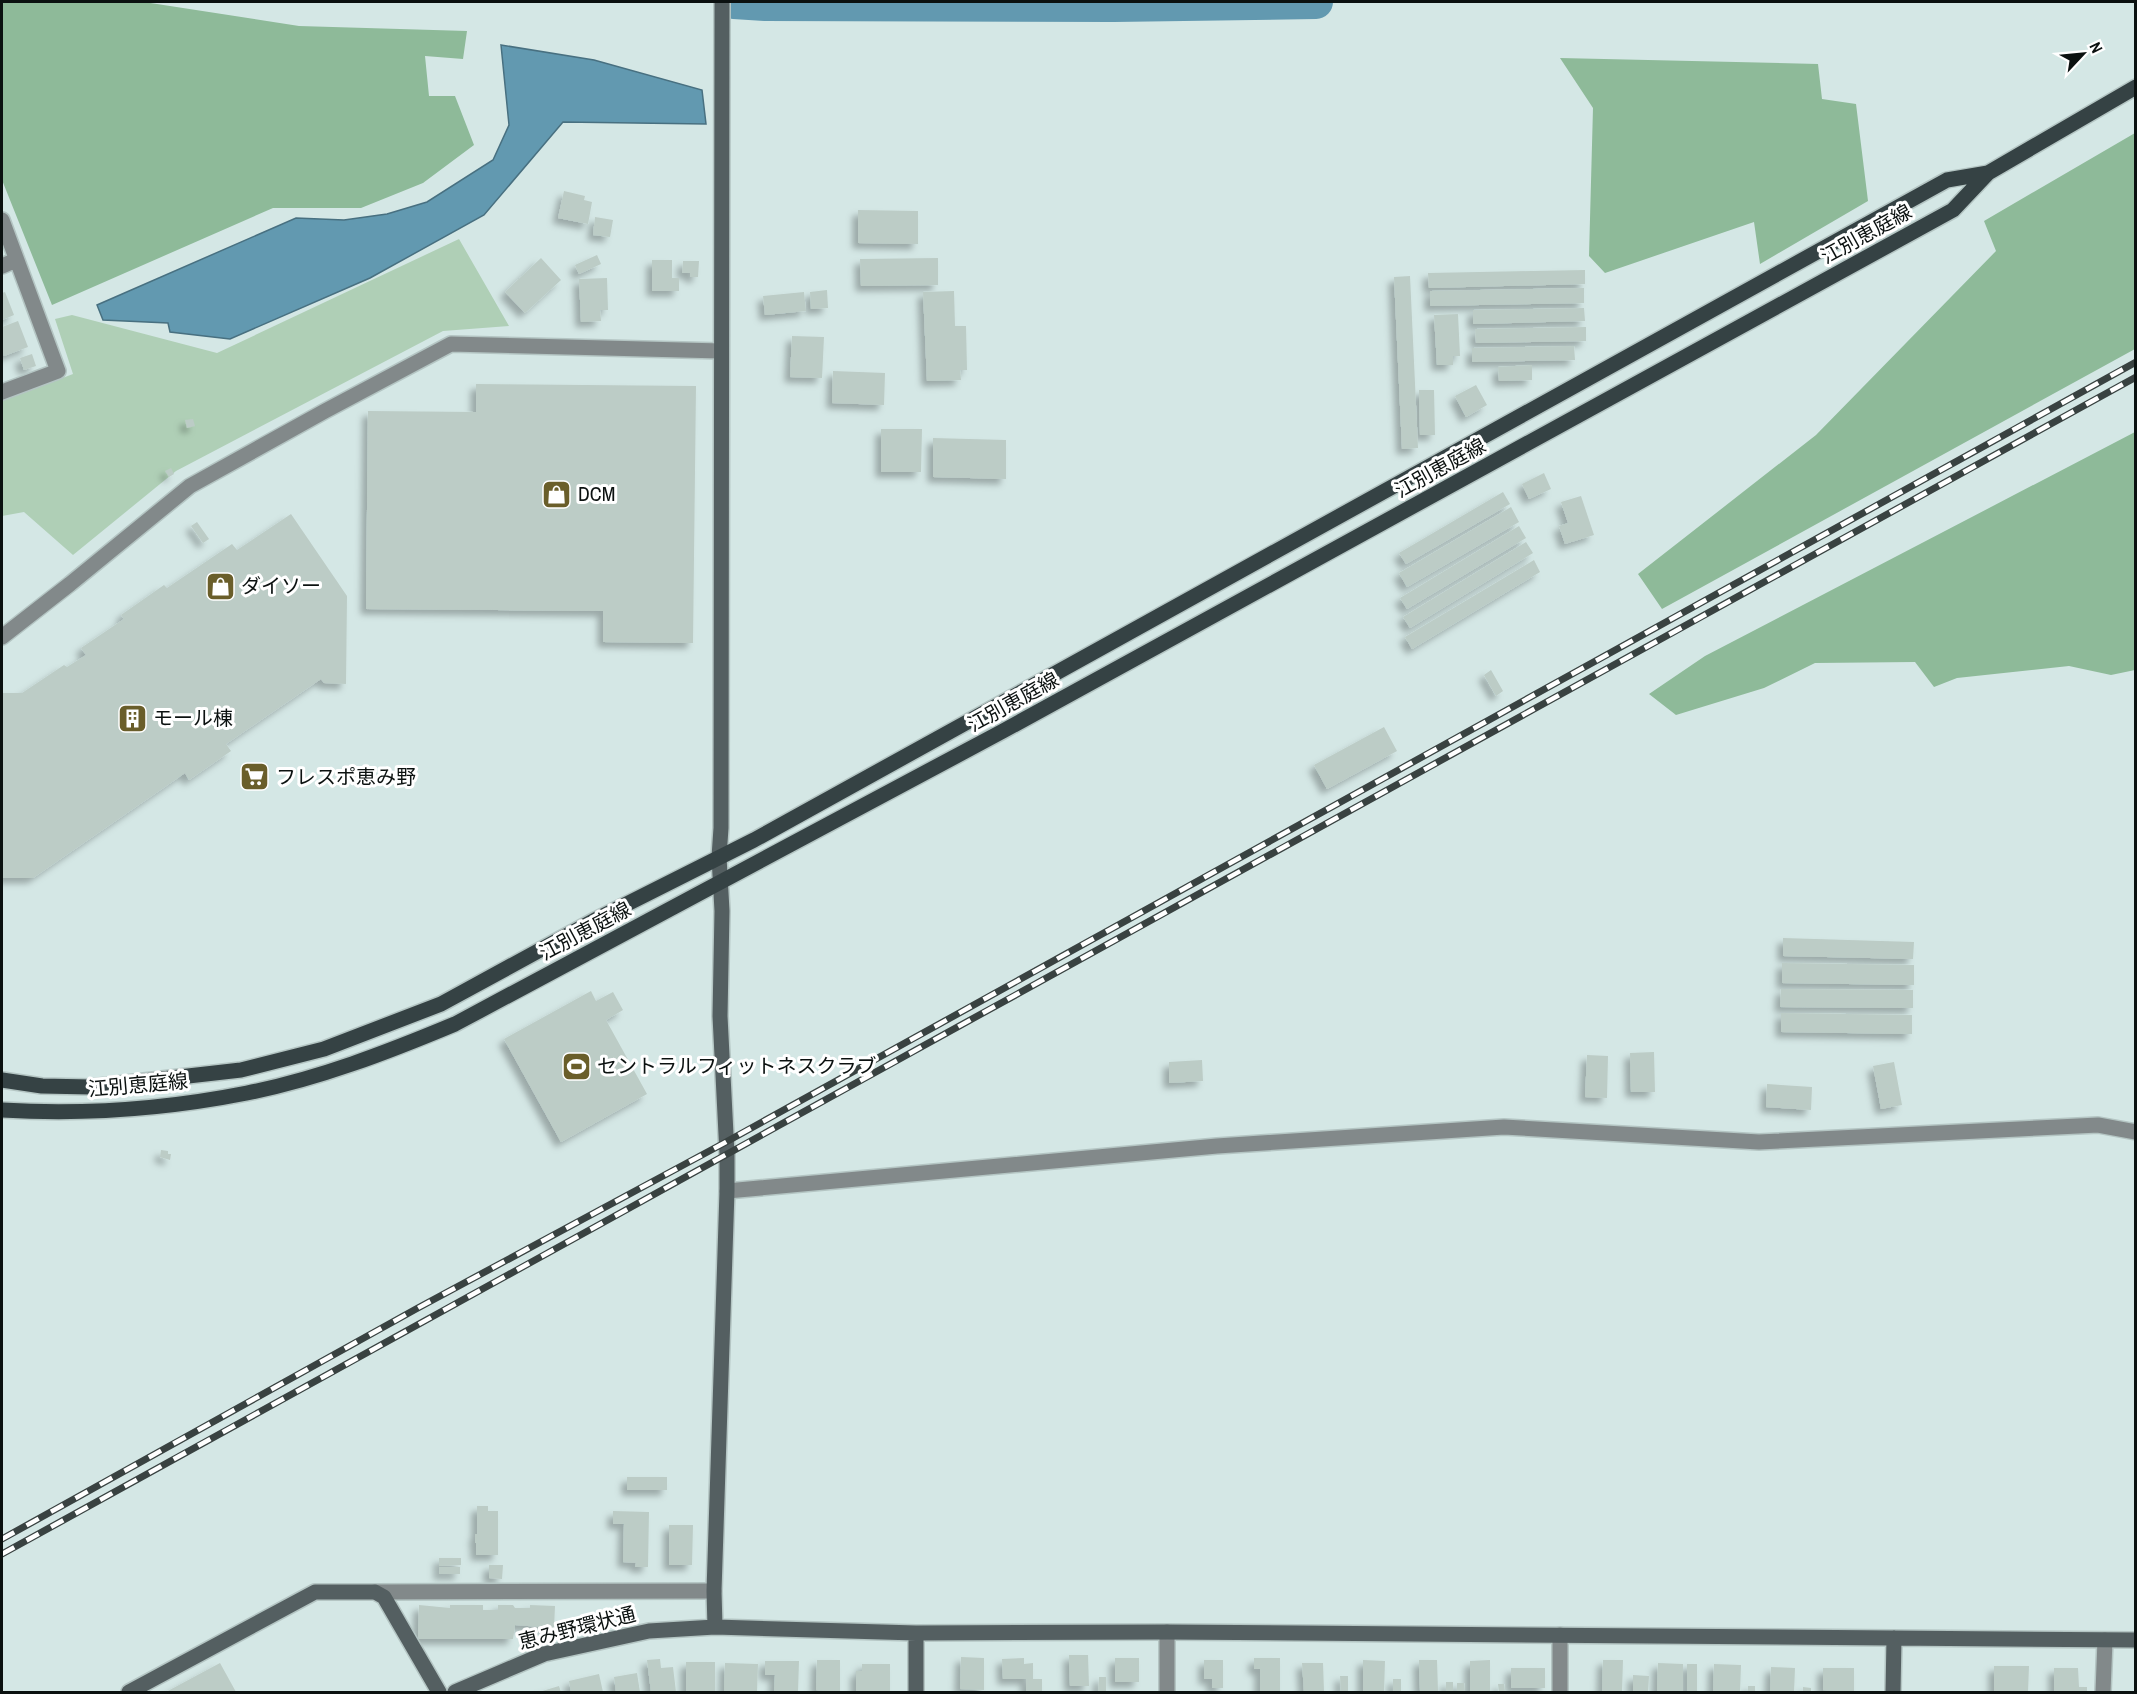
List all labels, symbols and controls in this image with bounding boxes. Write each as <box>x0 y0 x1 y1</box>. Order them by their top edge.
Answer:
north arrow <box>2053 24 2113 84</box>
text: N <box>2085 38 2108 57</box>
street label: 江別恵庭線 <box>1815 198 1916 270</box>
street label: 江別恵庭線 <box>1389 432 1490 504</box>
shop icon: DCM <box>541 478 573 510</box>
place label: DCM <box>578 480 615 507</box>
shop icon: ダイソー <box>204 570 236 602</box>
place label: ダイソー <box>241 572 321 599</box>
street label: 江別恵庭線 <box>962 666 1063 738</box>
building icon: モール棟 <box>116 702 148 734</box>
place label: モール棟 <box>153 704 233 731</box>
supermarket icon: フレスポ恵み野 <box>239 761 271 793</box>
place label: フレスポ恵み野 <box>276 763 416 790</box>
street label: 江別恵庭線 <box>534 895 635 966</box>
sports icon: セントラルフィットネスクラブ <box>560 1050 592 1082</box>
place label: セントラルフィットネスクラブ <box>597 1052 877 1079</box>
street label: 江別恵庭線 <box>87 1067 189 1102</box>
street label: 恵み野環状通 <box>515 1600 638 1655</box>

